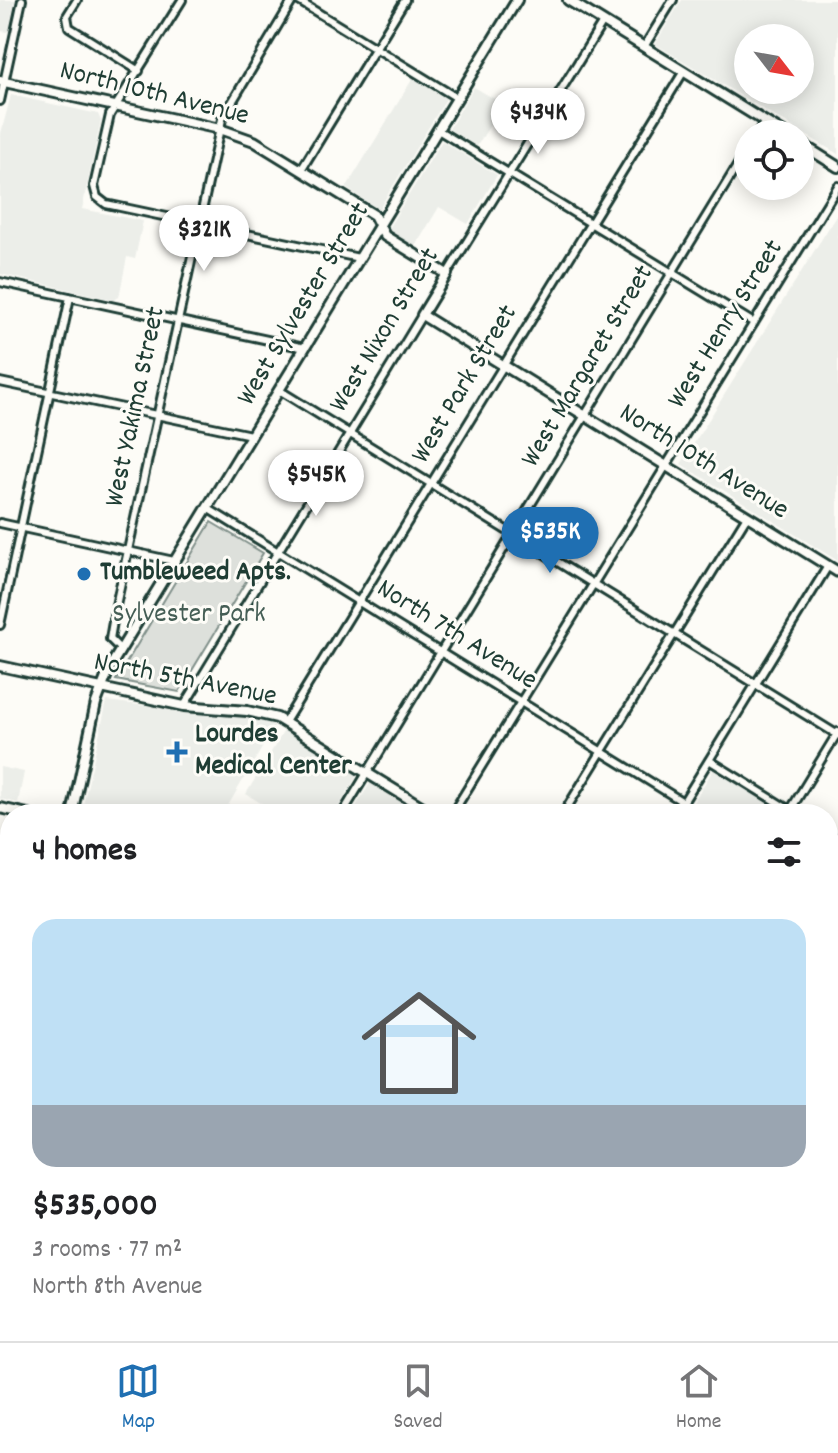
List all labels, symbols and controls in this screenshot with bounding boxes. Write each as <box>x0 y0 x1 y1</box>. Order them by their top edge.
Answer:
north arrow <box>734 24 814 104</box>
map controls <box>734 24 814 200</box>
street label: North 10th Avenue <box>55 52 253 138</box>
pin: $434K <box>482 88 594 156</box>
text: $434K <box>509 95 567 132</box>
button: locate <box>734 120 814 200</box>
street label: West Sylvester Street <box>228 196 382 414</box>
pin: $321K <box>148 205 260 273</box>
text: $321K <box>177 212 231 249</box>
street label: West Henry Street <box>659 233 795 417</box>
street label: West Nixon Street <box>321 241 451 421</box>
street label: West Margaret Street <box>513 258 665 476</box>
street label: West Park Street <box>403 298 529 472</box>
street label: West Yakima Street <box>96 303 178 511</box>
street label: North 10th Avenue <box>610 395 796 531</box>
pin: $545K <box>260 450 372 518</box>
text: $545K <box>286 457 346 494</box>
pin: $535K <box>494 507 606 575</box>
text: $535K <box>520 514 580 551</box>
place label: Tumbleweed Apts. <box>100 554 291 594</box>
marker: Tumbleweed Apts. <box>75 565 93 583</box>
street label: North 7th Avenue <box>368 571 544 701</box>
park label: Sylvester Park <box>112 596 266 636</box>
street label: North 5th Avenue <box>90 644 280 718</box>
place label: Lourdes Medical Center <box>195 716 352 788</box>
marker: Lourdes Medical Center <box>166 741 188 763</box>
text: 4 homes <box>32 828 137 877</box>
icon: filters <box>762 830 806 874</box>
icon: home <box>347 971 491 1115</box>
text: $535,000 <box>32 1183 158 1232</box>
text: 3 rooms · 77 m² <box>32 1232 182 1269</box>
text: North 8th Avenue <box>32 1269 203 1306</box>
tab: Map <box>116 1359 160 1438</box>
tab: Saved <box>393 1359 443 1438</box>
tab: Home <box>676 1359 721 1438</box>

